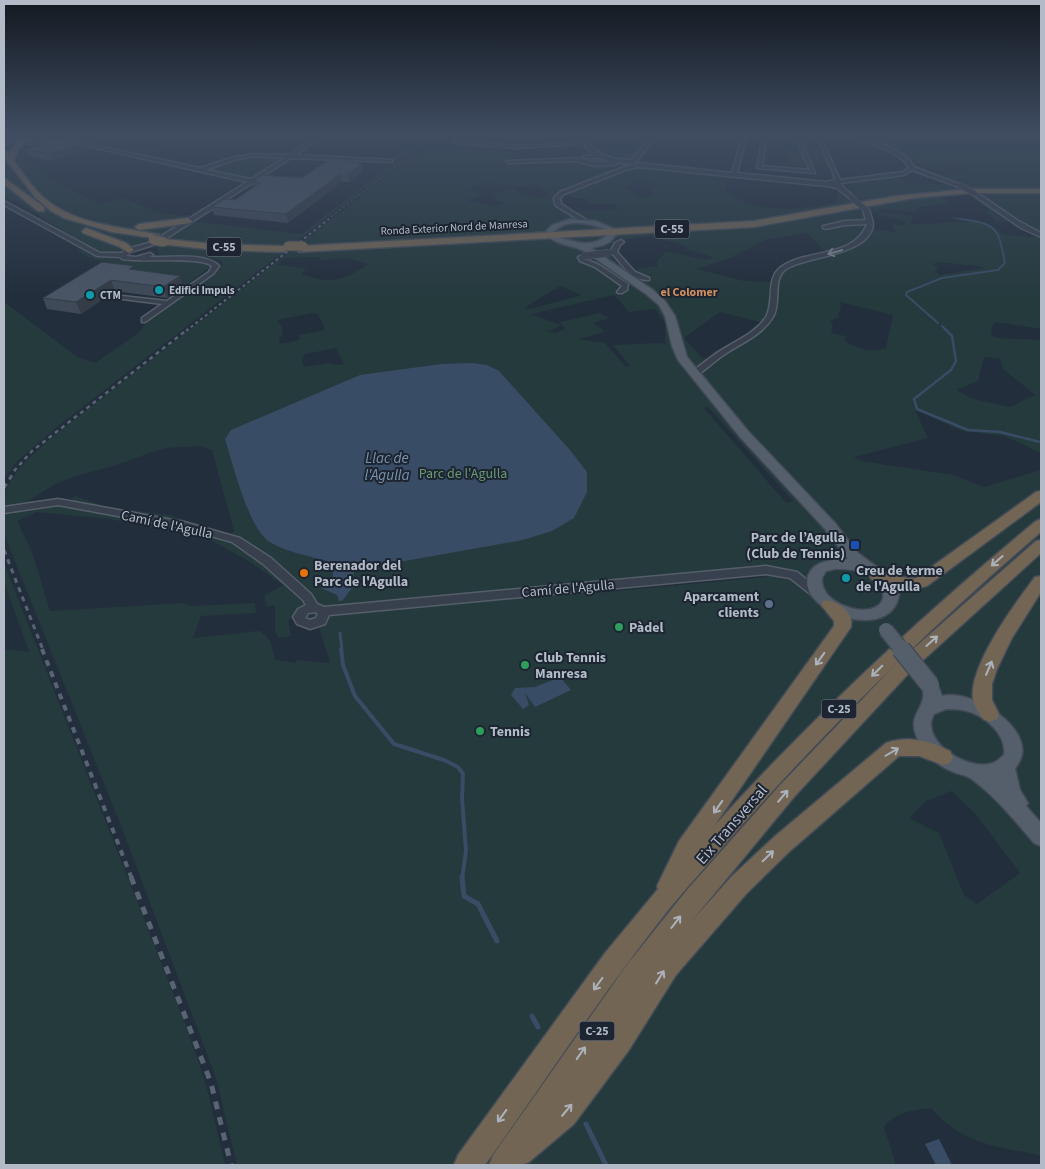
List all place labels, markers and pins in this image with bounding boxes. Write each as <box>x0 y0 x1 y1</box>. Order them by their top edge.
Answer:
place label: Edifici Impuls <box>169 283 235 298</box>
marker: Edifici Impuls <box>153 284 165 296</box>
place label: CTM <box>100 288 121 303</box>
marker: CTM <box>84 289 96 301</box>
place label: Parc de l’Agulla (Club de Tennis) <box>746 528 845 564</box>
marker: Parc de l’Agulla (Club de Tennis) <box>849 539 861 551</box>
place label: Berenador del Parc de l'Agulla <box>314 556 408 592</box>
place label: Creu de terme de l'Agulla <box>856 561 943 597</box>
marker: Berenador del Parc de l'Agulla <box>298 567 310 579</box>
marker: Creu de terme de l'Agulla <box>840 572 852 584</box>
place label: Aparcament clients <box>683 587 760 623</box>
marker: Aparcament clients <box>763 598 775 610</box>
place label: Pàdel <box>629 618 664 638</box>
marker: Pàdel <box>613 621 625 633</box>
place label: Club Tennis Manresa <box>535 648 606 684</box>
marker: Club Tennis Manresa <box>519 659 531 671</box>
place label: Tennis <box>490 722 530 742</box>
marker: Tennis <box>474 725 486 737</box>

